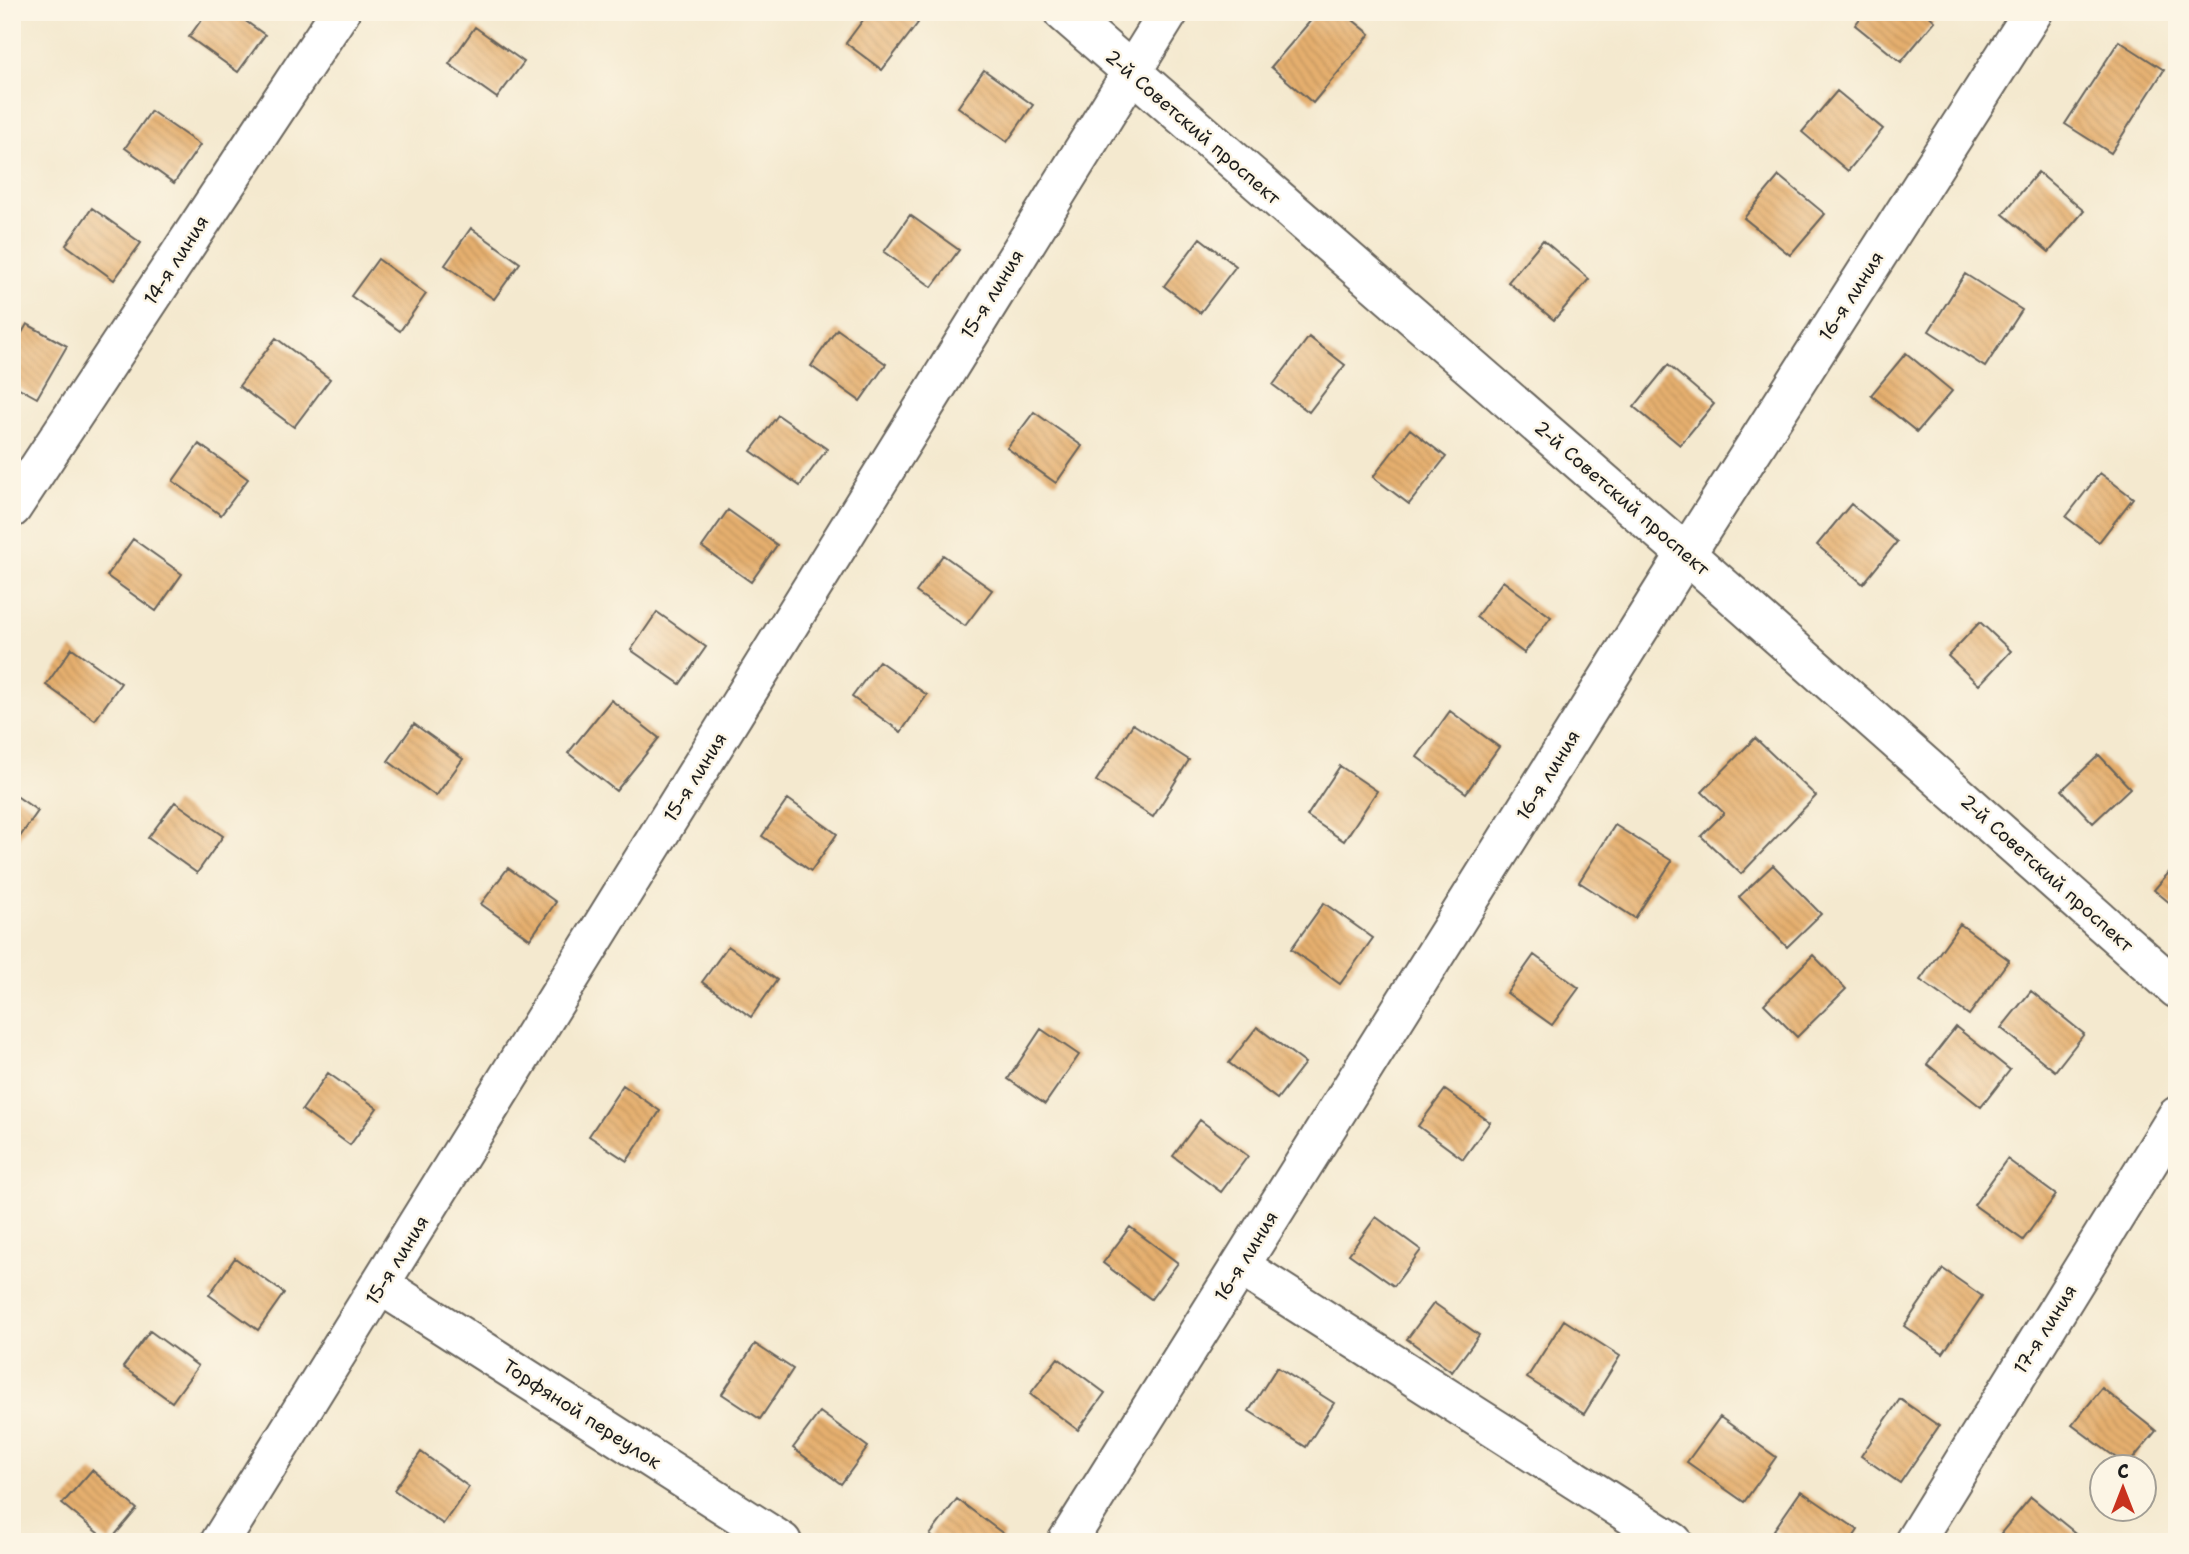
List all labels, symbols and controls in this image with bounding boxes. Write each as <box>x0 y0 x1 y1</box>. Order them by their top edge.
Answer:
street label: 2-й Советский проспект <box>1100 44 1286 210</box>
street label: 14-я линия <box>138 210 214 310</box>
street label: 15-я линия <box>955 245 1029 343</box>
street label: 16-я линия <box>1813 246 1889 346</box>
street label: 2-й Советский проспект <box>1529 415 1715 581</box>
street label: 16-я линия <box>1510 725 1586 825</box>
street label: 15-я линия <box>658 728 732 826</box>
street label: 2-й Советский проспект <box>1955 789 2139 958</box>
street label: 16-я линия <box>1208 1206 1284 1306</box>
street label: 15-я линия <box>360 1211 434 1309</box>
street label: 17-я линия <box>2008 1279 2082 1379</box>
street label: Торфяной переулок <box>498 1353 666 1475</box>
north arrow <box>2088 1452 2158 1522</box>
text: С <box>2117 1459 2129 1484</box>

